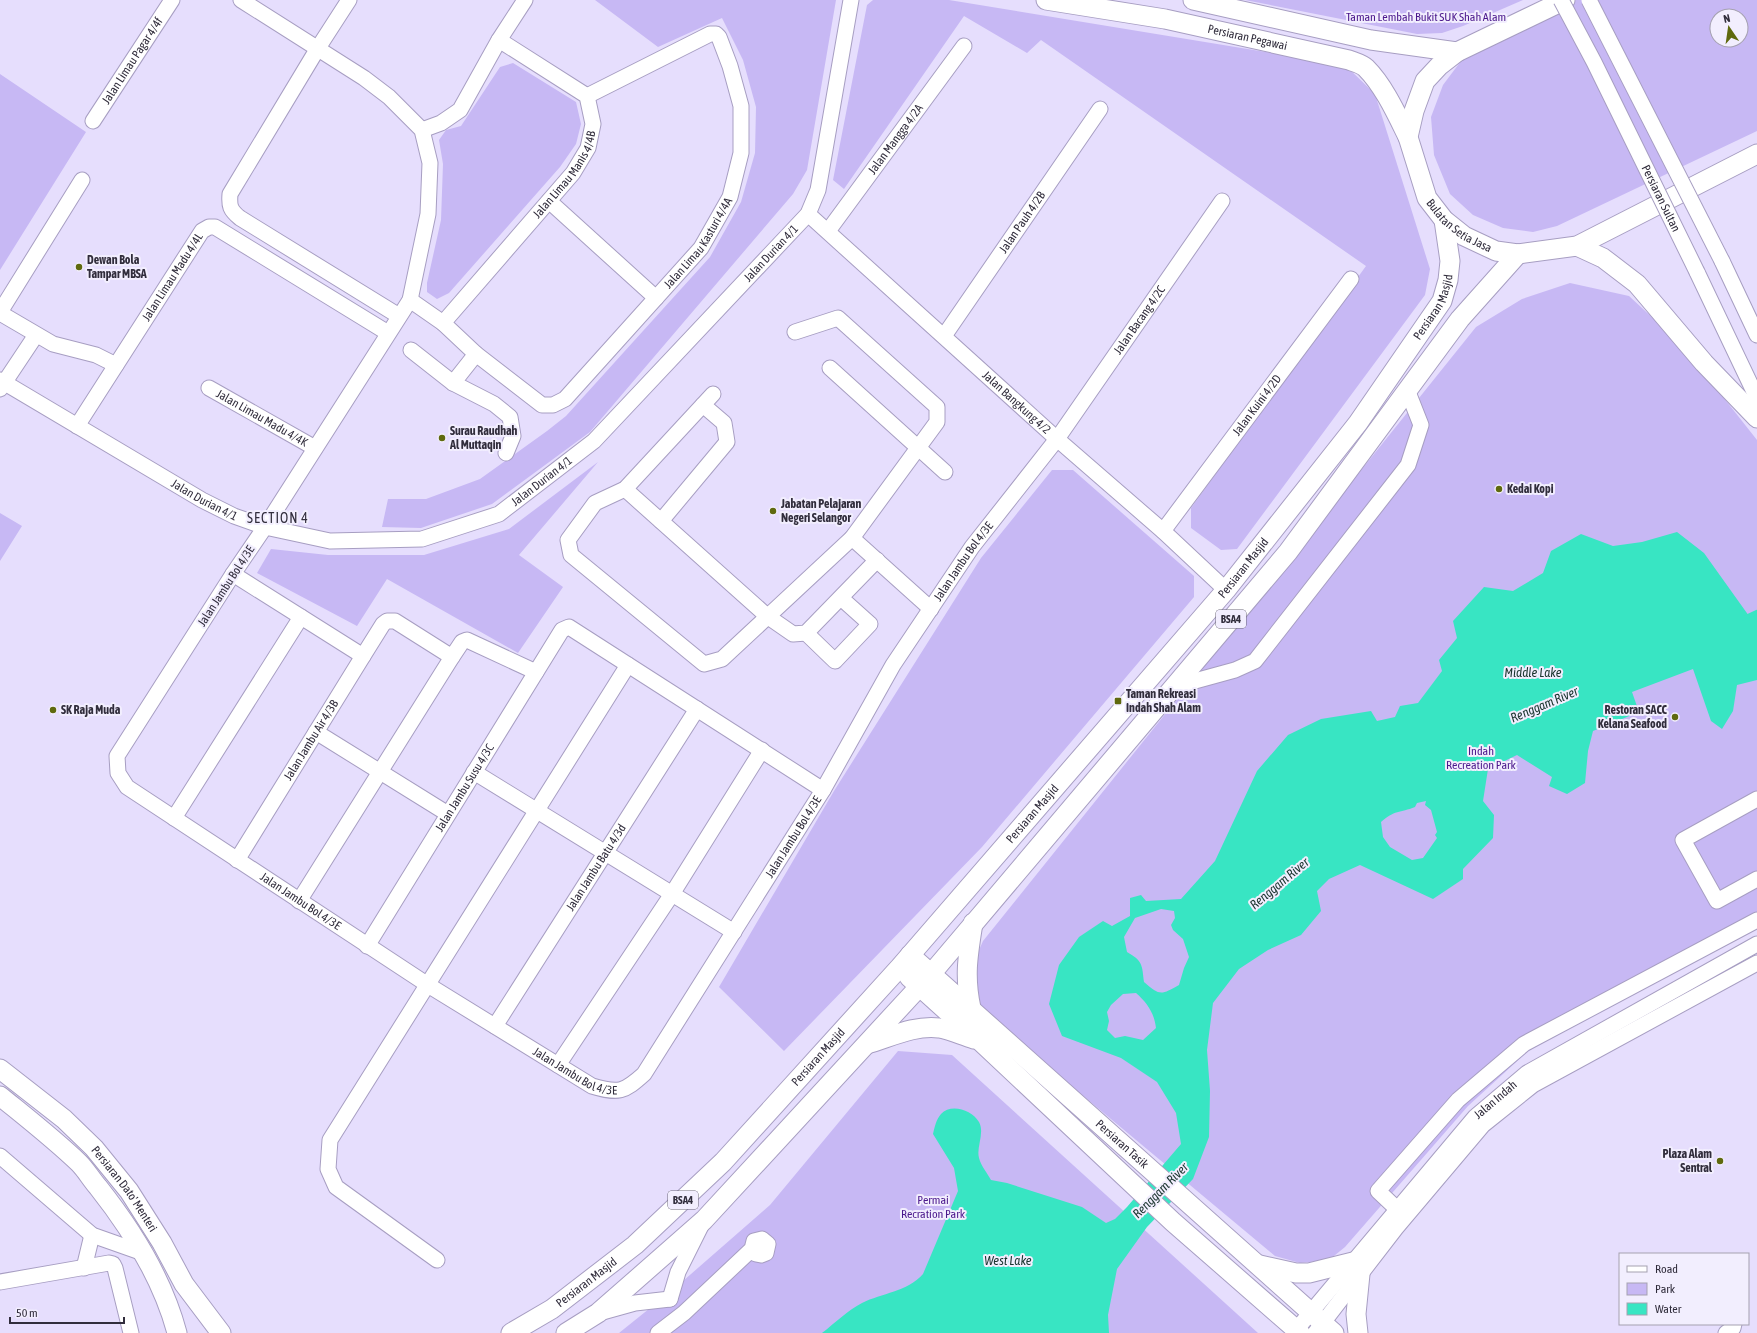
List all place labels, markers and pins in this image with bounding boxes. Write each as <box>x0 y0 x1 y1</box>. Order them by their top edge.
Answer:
place label: Dewan Bola Tampar MBSA <box>87 253 147 281</box>
marker: Dewan Bola Tampar MBSA <box>74 262 84 272</box>
place label: Surau Raudhah Al Muttaqin <box>449 424 518 452</box>
marker: Surau Raudhah Al Muttaqin <box>437 433 447 443</box>
place label: Kedai Kopi <box>1507 482 1554 496</box>
marker: Kedai Kopi <box>1494 484 1504 494</box>
place label: Jabatan Pelajaran Negeri Selangor <box>780 497 861 525</box>
marker: Jabatan Pelajaran Negeri Selangor <box>768 506 778 516</box>
place label: Taman Rekreasi Indah Shah Alam <box>1126 687 1201 715</box>
marker: Taman Rekreasi Indah Shah Alam <box>1113 696 1123 706</box>
place label: SK Raja Muda <box>61 703 121 717</box>
place label: Restoran SACC Kelana Seafood <box>1598 703 1668 731</box>
marker: SK Raja Muda <box>48 705 58 715</box>
marker: Restoran SACC Kelana Seafood <box>1670 712 1680 722</box>
place label: Plaza Alam Sentral <box>1663 1147 1713 1175</box>
marker: Plaza Alam Sentral <box>1715 1156 1725 1166</box>

